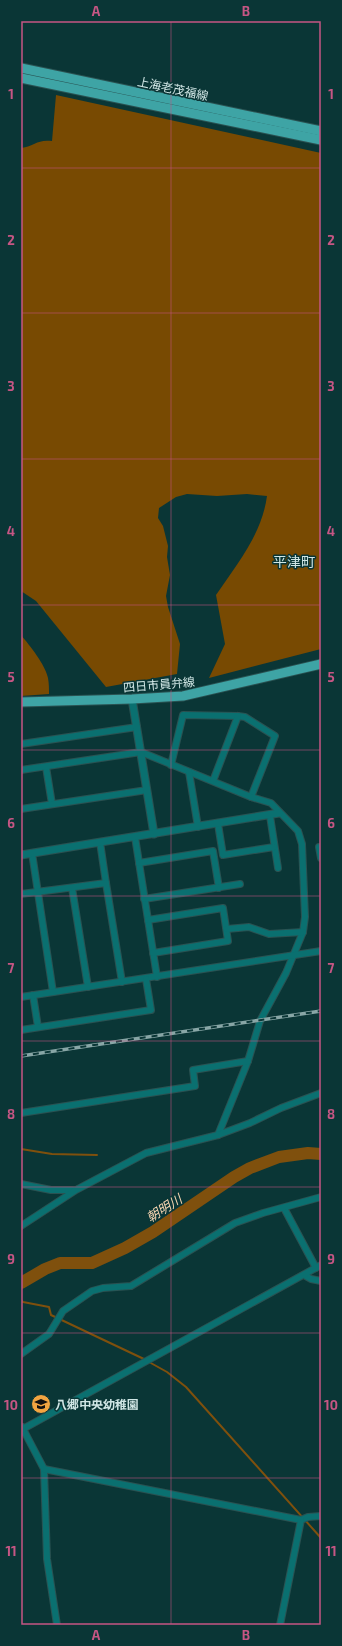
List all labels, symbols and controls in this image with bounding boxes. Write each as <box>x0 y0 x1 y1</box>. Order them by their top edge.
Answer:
text: A <box>92 3 101 19</box>
text: B <box>242 3 250 19</box>
street label: 上海老茂福線 <box>136 74 210 102</box>
text: 1 <box>8 86 14 102</box>
text: 1 <box>328 86 334 102</box>
text: 2 <box>7 232 15 248</box>
text: 2 <box>327 232 335 248</box>
text: 3 <box>7 378 15 394</box>
text: 3 <box>327 378 335 394</box>
text: 4 <box>7 523 15 539</box>
text: 4 <box>327 523 335 539</box>
district label: 平津町 <box>273 553 315 570</box>
text: 5 <box>7 669 15 685</box>
text: 5 <box>327 669 335 685</box>
street label: 四日市員弁線 <box>123 674 195 694</box>
text: 6 <box>7 815 15 831</box>
text: 6 <box>327 815 335 831</box>
text: 7 <box>8 960 15 976</box>
text: 7 <box>328 960 335 976</box>
text: 8 <box>7 1106 15 1122</box>
text: 8 <box>327 1106 335 1122</box>
water label: 朝明川 <box>143 1190 186 1225</box>
text: 9 <box>7 1251 15 1267</box>
text: 9 <box>327 1251 335 1267</box>
school or university icon: 八郷中央幼稚園 <box>30 1393 52 1415</box>
text: 10 <box>4 1397 18 1413</box>
place label: 八郷中央幼稚園 <box>55 1397 139 1411</box>
text: 10 <box>324 1397 338 1413</box>
text: 11 <box>5 1543 17 1559</box>
text: 11 <box>325 1543 337 1559</box>
text: A <box>92 1627 101 1643</box>
text: B <box>242 1627 250 1643</box>

